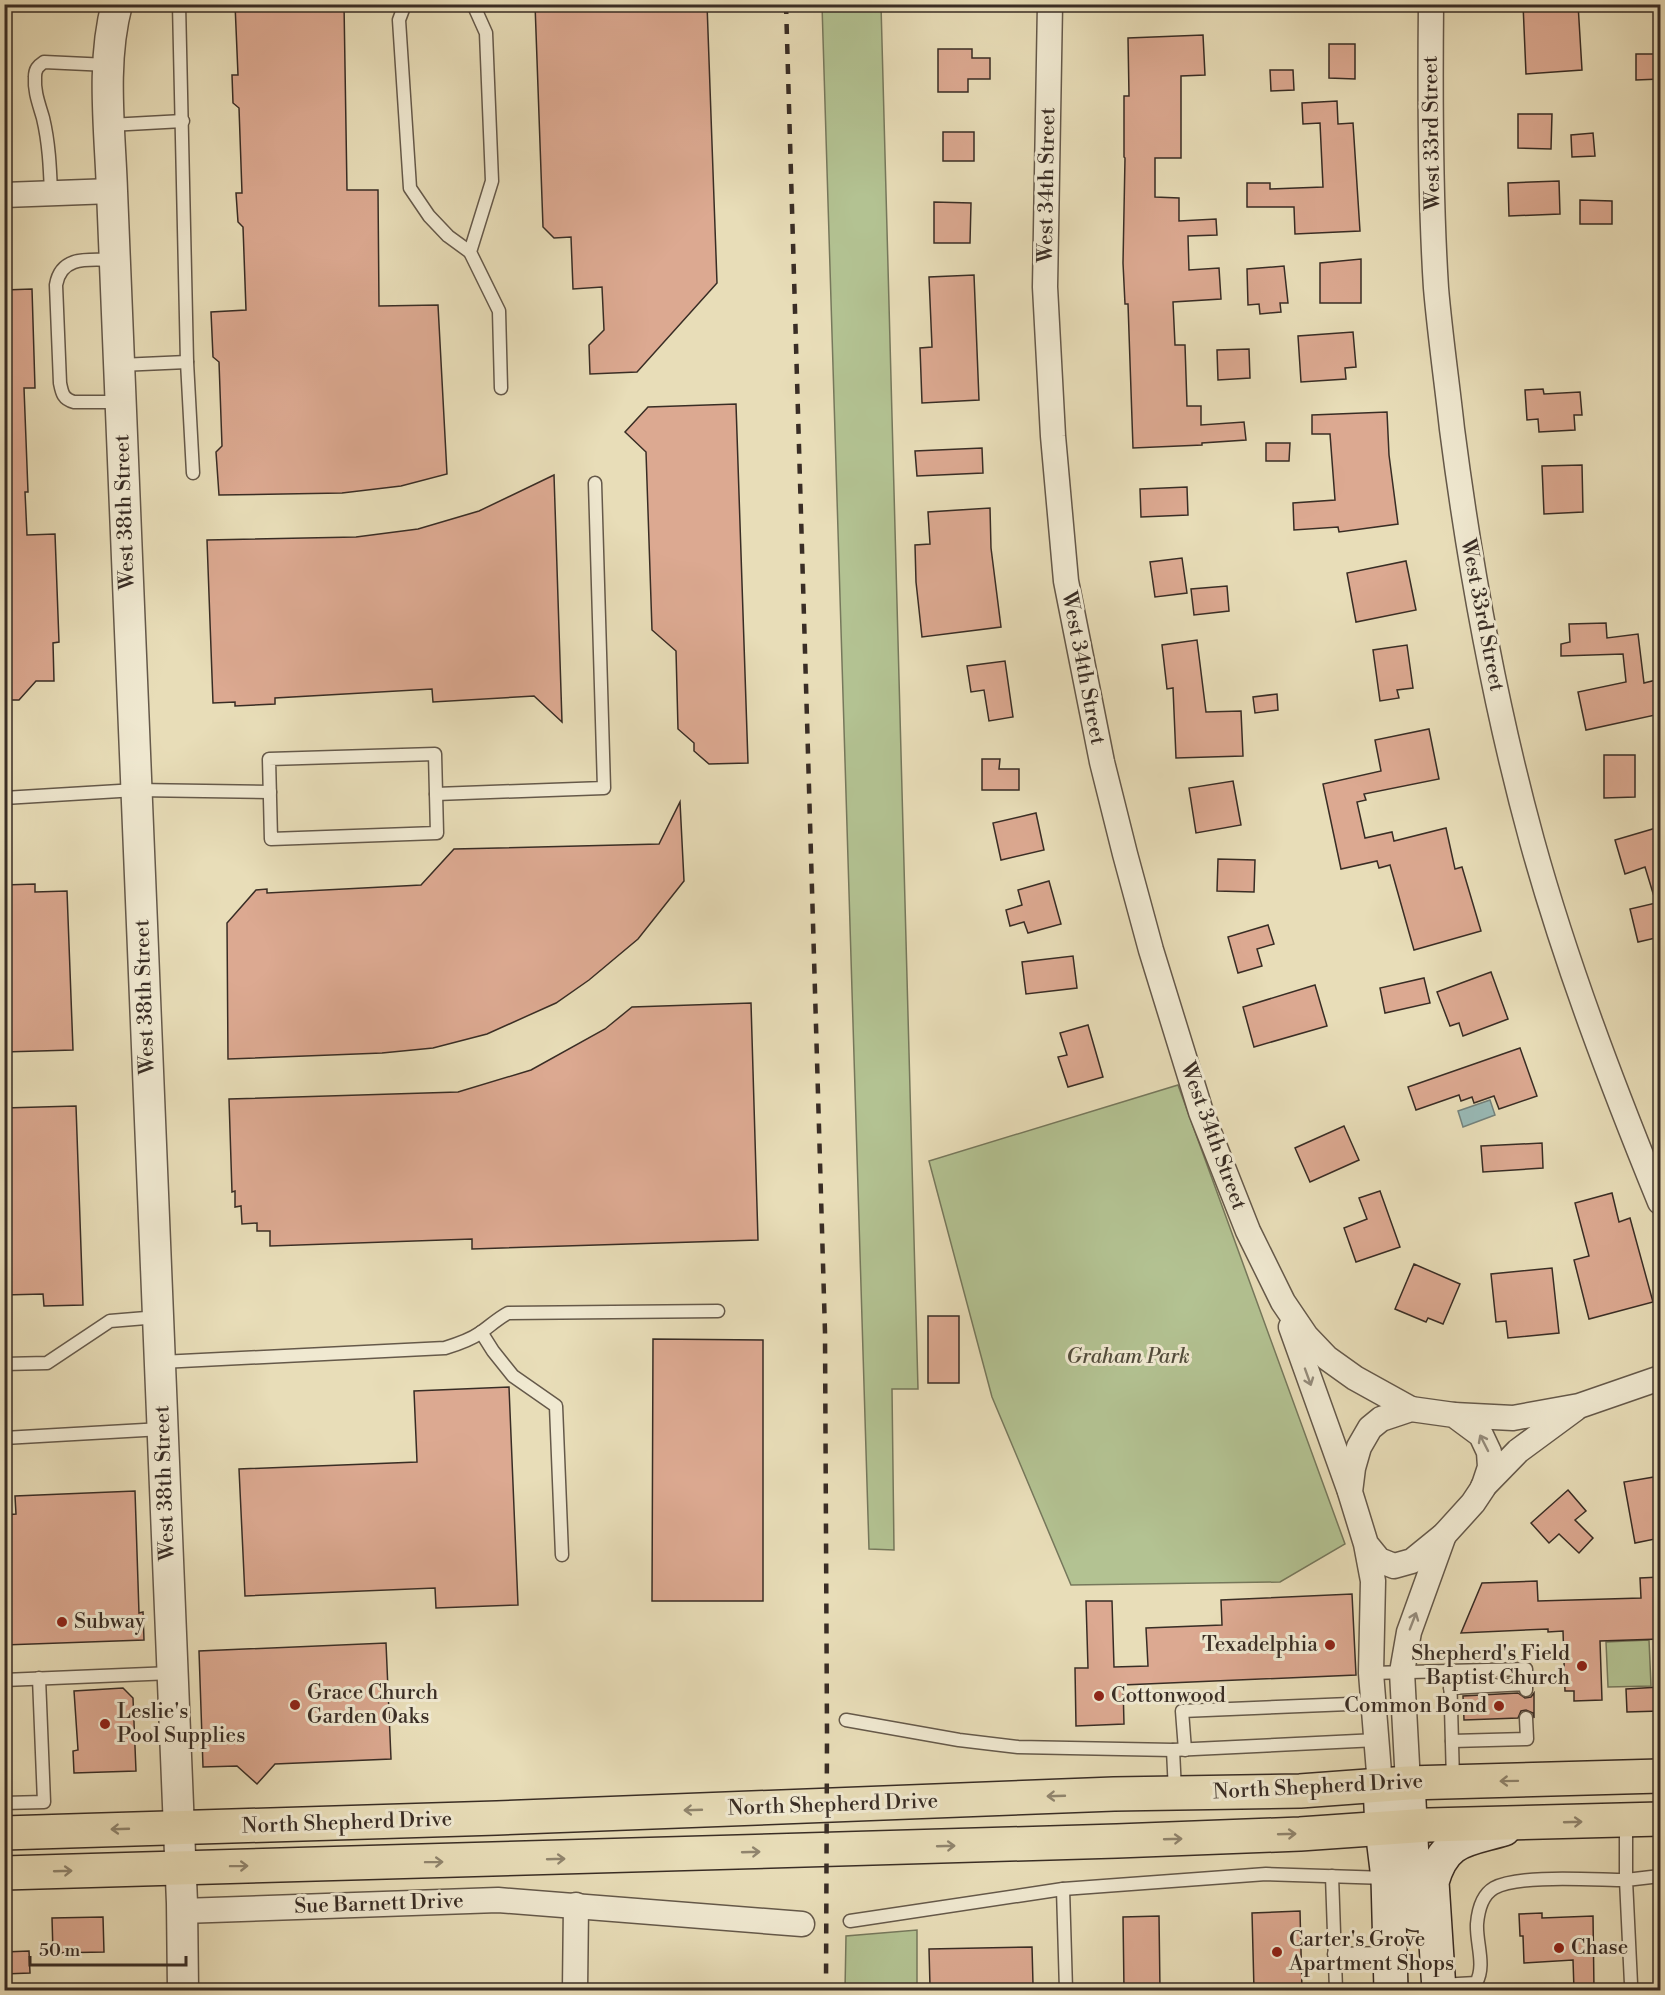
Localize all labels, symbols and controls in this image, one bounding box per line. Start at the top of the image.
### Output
street label: West 33rd Street [1418,55,1446,212]
street label: West 34th Street [1033,107,1061,264]
street label: West 38th Street [109,433,141,591]
street label: West 33rd Street [1454,536,1510,694]
street label: West 34th Street [1055,588,1111,747]
street label: West 38th Street [129,918,161,1076]
street label: West 34th Street [1174,1058,1252,1214]
park label: Graham Park [1066,1344,1190,1370]
one-way arrow [1304,1367,1315,1386]
street label: West 38th Street [149,1404,181,1562]
one-way arrow [1478,1435,1490,1452]
place label: Subway [74,1609,146,1635]
one-way arrow [1408,1612,1419,1631]
marker: Subway [55,1615,69,1629]
place label: Texadelphia [1202,1632,1318,1658]
marker: Texadelphia [1323,1638,1337,1652]
place label: Shepherd's Field Baptist Church [1411,1641,1570,1691]
marker: Shepherd's Field Baptist Church [1575,1659,1589,1673]
place label: Grace Church Garden Oaks [307,1680,439,1730]
place label: Cottonwood [1111,1683,1226,1709]
marker: Cottonwood [1092,1689,1106,1703]
place label: Common Bond [1344,1693,1487,1719]
marker: Grace Church Garden Oaks [288,1698,302,1712]
place label: Leslie's Pool Supplies [117,1699,245,1749]
marker: Common Bond [1492,1699,1506,1713]
marker: Leslie's Pool Supplies [98,1717,112,1731]
street label: North Shepherd Drive [1212,1769,1424,1805]
one-way arrow [1500,1775,1520,1786]
street label: North Shepherd Drive [727,1788,939,1822]
one-way arrow [1046,1791,1066,1802]
one-way arrow [683,1805,703,1816]
street label: North Shepherd Drive [241,1806,453,1840]
one-way arrow [1562,1817,1582,1828]
one-way arrow [111,1824,131,1835]
one-way arrow [1276,1829,1296,1840]
one-way arrow [1162,1833,1182,1844]
one-way arrow [935,1841,955,1852]
one-way arrow [740,1847,760,1858]
one-way arrow [545,1853,565,1864]
one-way arrow [423,1856,443,1868]
one-way arrow [228,1860,248,1872]
one-way arrow [52,1866,72,1877]
street label: Sue Barnett Drive [294,1888,464,1920]
place label: Carter's Grove Apartment Shops [1288,1927,1454,1977]
scale bar [30,1929,186,1967]
place label: Chase [1571,1935,1628,1961]
text: 50 m [39,1939,81,1962]
marker: Chase [1552,1941,1566,1955]
marker: Carter's Grove Apartment Shops [1270,1945,1284,1959]

